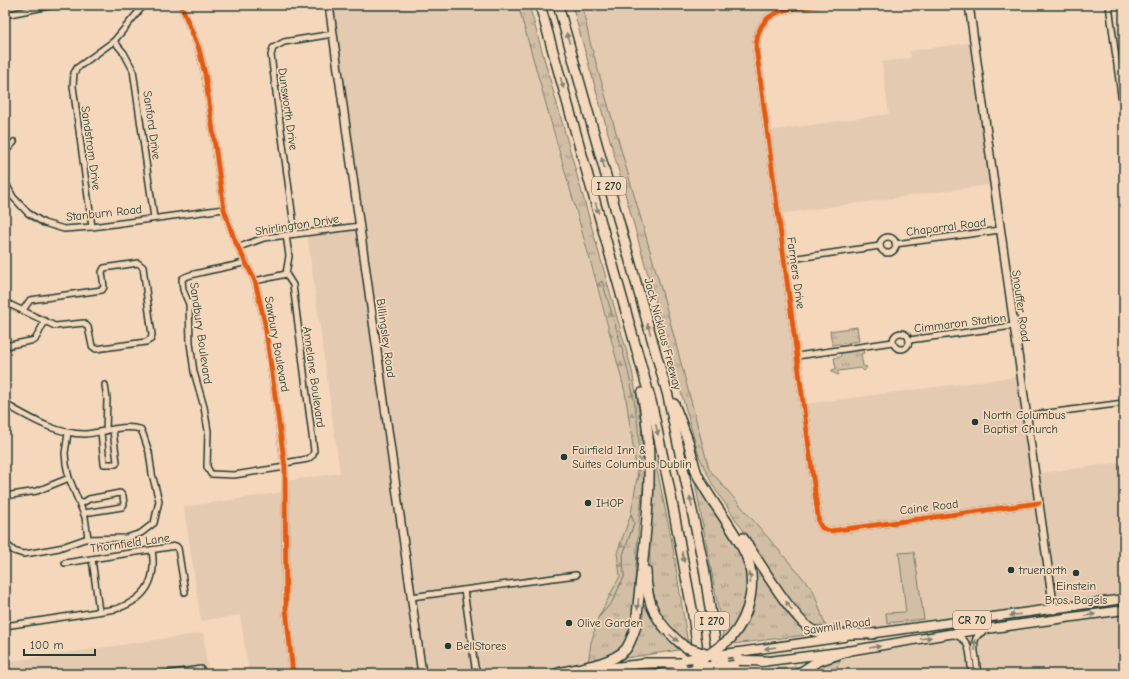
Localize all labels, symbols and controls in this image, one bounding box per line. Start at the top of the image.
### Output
one-way arrow [564,32,570,45]
street label: Dunsworth Drive [275,67,301,151]
one-way arrow [559,77,565,89]
street label: Sanford Drive [140,90,164,160]
street label: Sandstrom Drive [78,105,104,191]
one-way arrow [600,157,606,169]
road number: I 270 [592,177,626,195]
street label: Stanburn Road [65,202,143,224]
one-way arrow [594,203,600,215]
street label: Shirlington Drive [254,211,340,239]
street label: Chaparral Road [905,215,987,239]
street label: Farmers Drive [784,236,808,310]
street label: Snouffer Road [1009,269,1033,343]
street label: Jack Nicklaus Freeway [641,276,685,392]
street label: Sandbury Boulevard [187,281,215,385]
street label: Sawbury Boulevard [262,295,292,393]
street label: Billingsley Road [373,297,399,379]
street label: Cimmaron Station [913,310,1007,336]
one-way arrow [646,323,652,335]
street label: Annelane Boulevard [300,326,328,428]
place label: North Columbus Baptist Church [983,408,1066,436]
marker: North Columbus Baptist Church [970,417,980,427]
one-way arrow [654,424,660,436]
place label: Fairfield Inn & Suites Columbus Dublin [572,443,692,471]
marker: Fairfield Inn & Suites Columbus Dublin [559,452,569,462]
place label: IHOP [596,496,624,510]
one-way arrow [688,496,694,508]
street label: Caine Road [899,496,959,518]
marker: IHOP [583,498,593,508]
street label: Thornfield Lane [89,530,171,556]
one-way arrow [680,551,686,563]
place label: truenorth [1018,563,1067,577]
marker: truenorth [1006,565,1016,575]
marker: Einstein Bros. Bagels [1071,568,1081,578]
one-way arrow [747,572,754,584]
place label: Einstein Bros. Bagels [1045,579,1107,607]
one-way arrow [634,598,641,610]
one-way arrow [785,601,793,611]
road number: CR 70 [953,611,991,629]
one-way arrow [1009,611,1021,618]
road number: I 270 [695,612,729,630]
one-way arrow [1084,612,1096,618]
street label: Sawmill Road [802,614,872,638]
place label: Olive Garden [577,616,643,630]
marker: Olive Garden [564,618,574,628]
scale bar [24,631,95,657]
one-way arrow [668,634,679,642]
one-way arrow [920,635,932,641]
text: 100 m [30,638,63,652]
place label: BellStores [456,639,506,653]
one-way arrow [972,639,979,651]
marker: BellStores [443,641,453,651]
one-way arrow [869,643,881,649]
one-way arrow [764,645,776,651]

